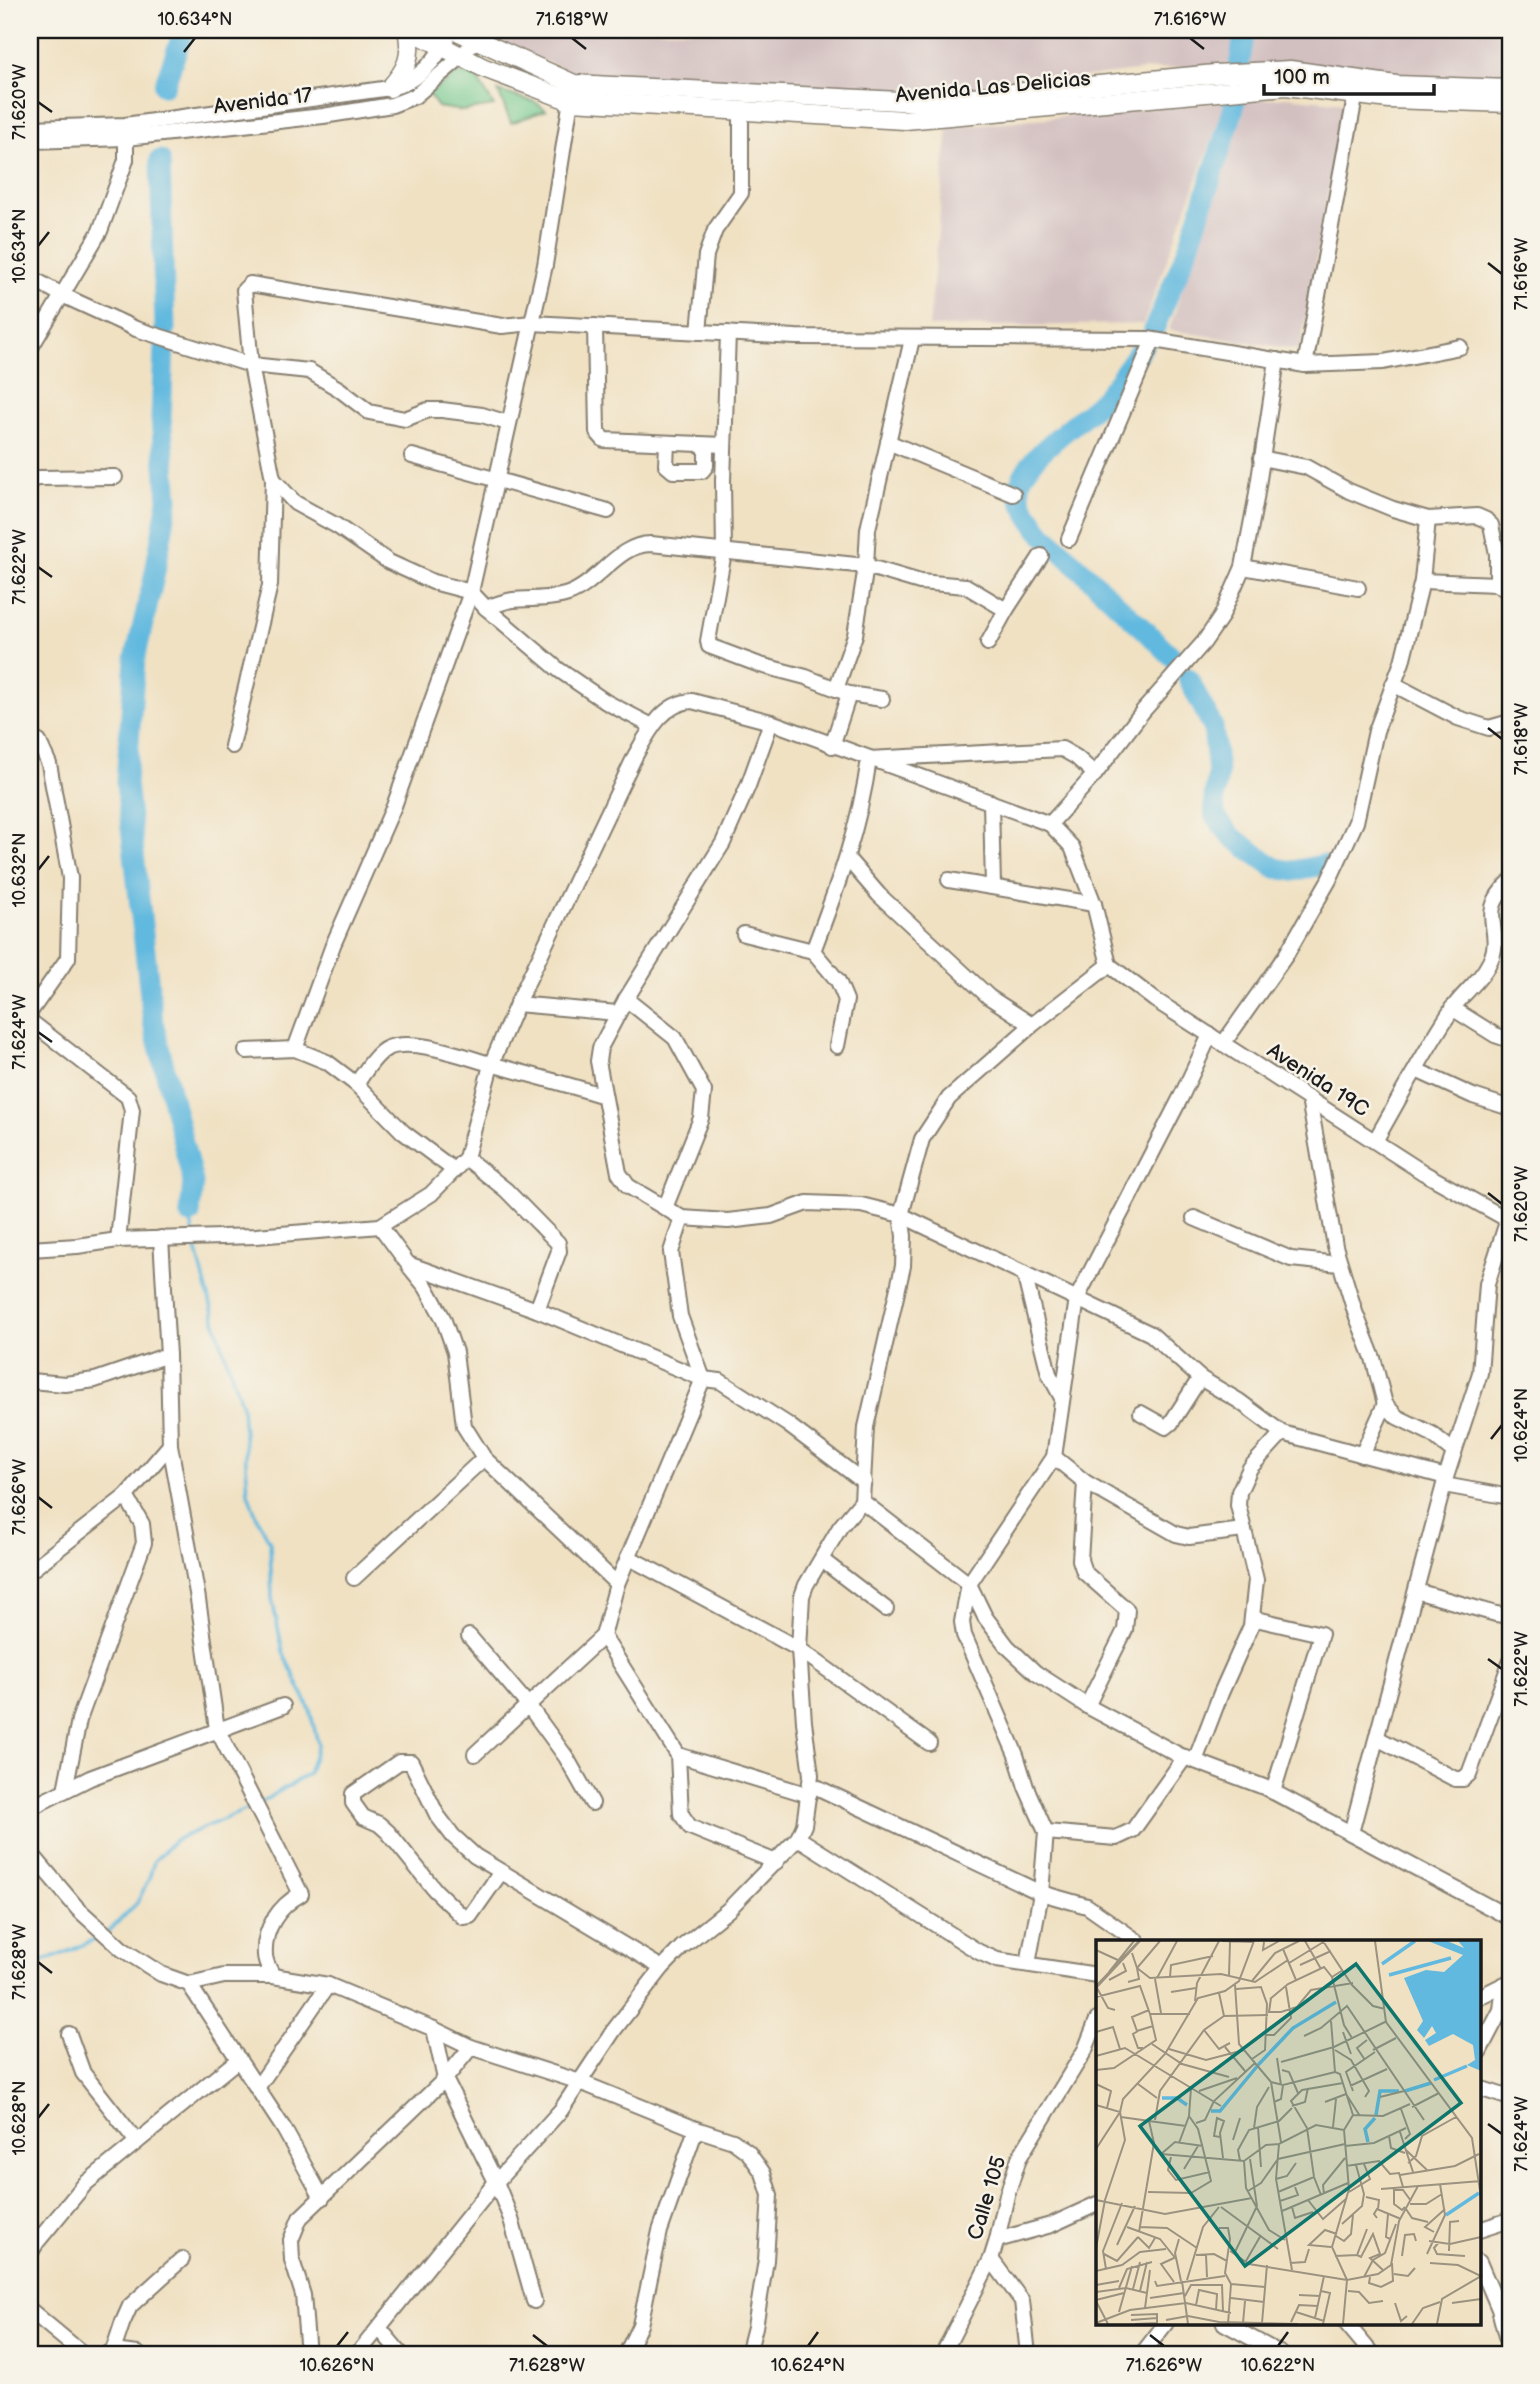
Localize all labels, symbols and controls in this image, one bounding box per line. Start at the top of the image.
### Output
text: 10.634°N [157,9,233,30]
text: 71.618°W [536,9,609,30]
text: 71.616°W [1154,9,1227,30]
scale bar [1264,52,1433,96]
text: 71.620°W [9,63,30,140]
text: 100 m [1274,65,1330,90]
street label: Avenida Las Delicias [894,66,1092,108]
street label: Avenida 17 [212,82,315,119]
text: 10.634°N [9,208,30,284]
text: 71.616°W [1511,237,1532,310]
text: 71.622°W [9,529,30,605]
text: 71.618°W [1511,702,1532,775]
text: 10.632°N [9,832,30,908]
text: 71.624°W [9,994,30,1070]
street label: Avenida 19C [1262,1038,1374,1122]
text: 71.620°W [1511,1165,1532,1242]
text: 10.624°N [1511,1388,1532,1462]
text: 71.626°W [9,1458,30,1535]
text: 71.622°W [1511,1631,1532,1707]
text: 71.628°W [9,1923,30,2000]
inset map [1096,1940,1480,2324]
text: 10.628°N [9,2080,30,2156]
text: 71.624°W [1511,2096,1532,2172]
street label: Calle 105 [962,2153,1012,2243]
text: 10.626°N [299,2355,375,2376]
text: 71.628°W [509,2355,586,2376]
text: 10.624°N [771,2355,845,2376]
text: 71.626°W [1126,2355,1203,2376]
text: 10.622°N [1241,2355,1315,2376]

